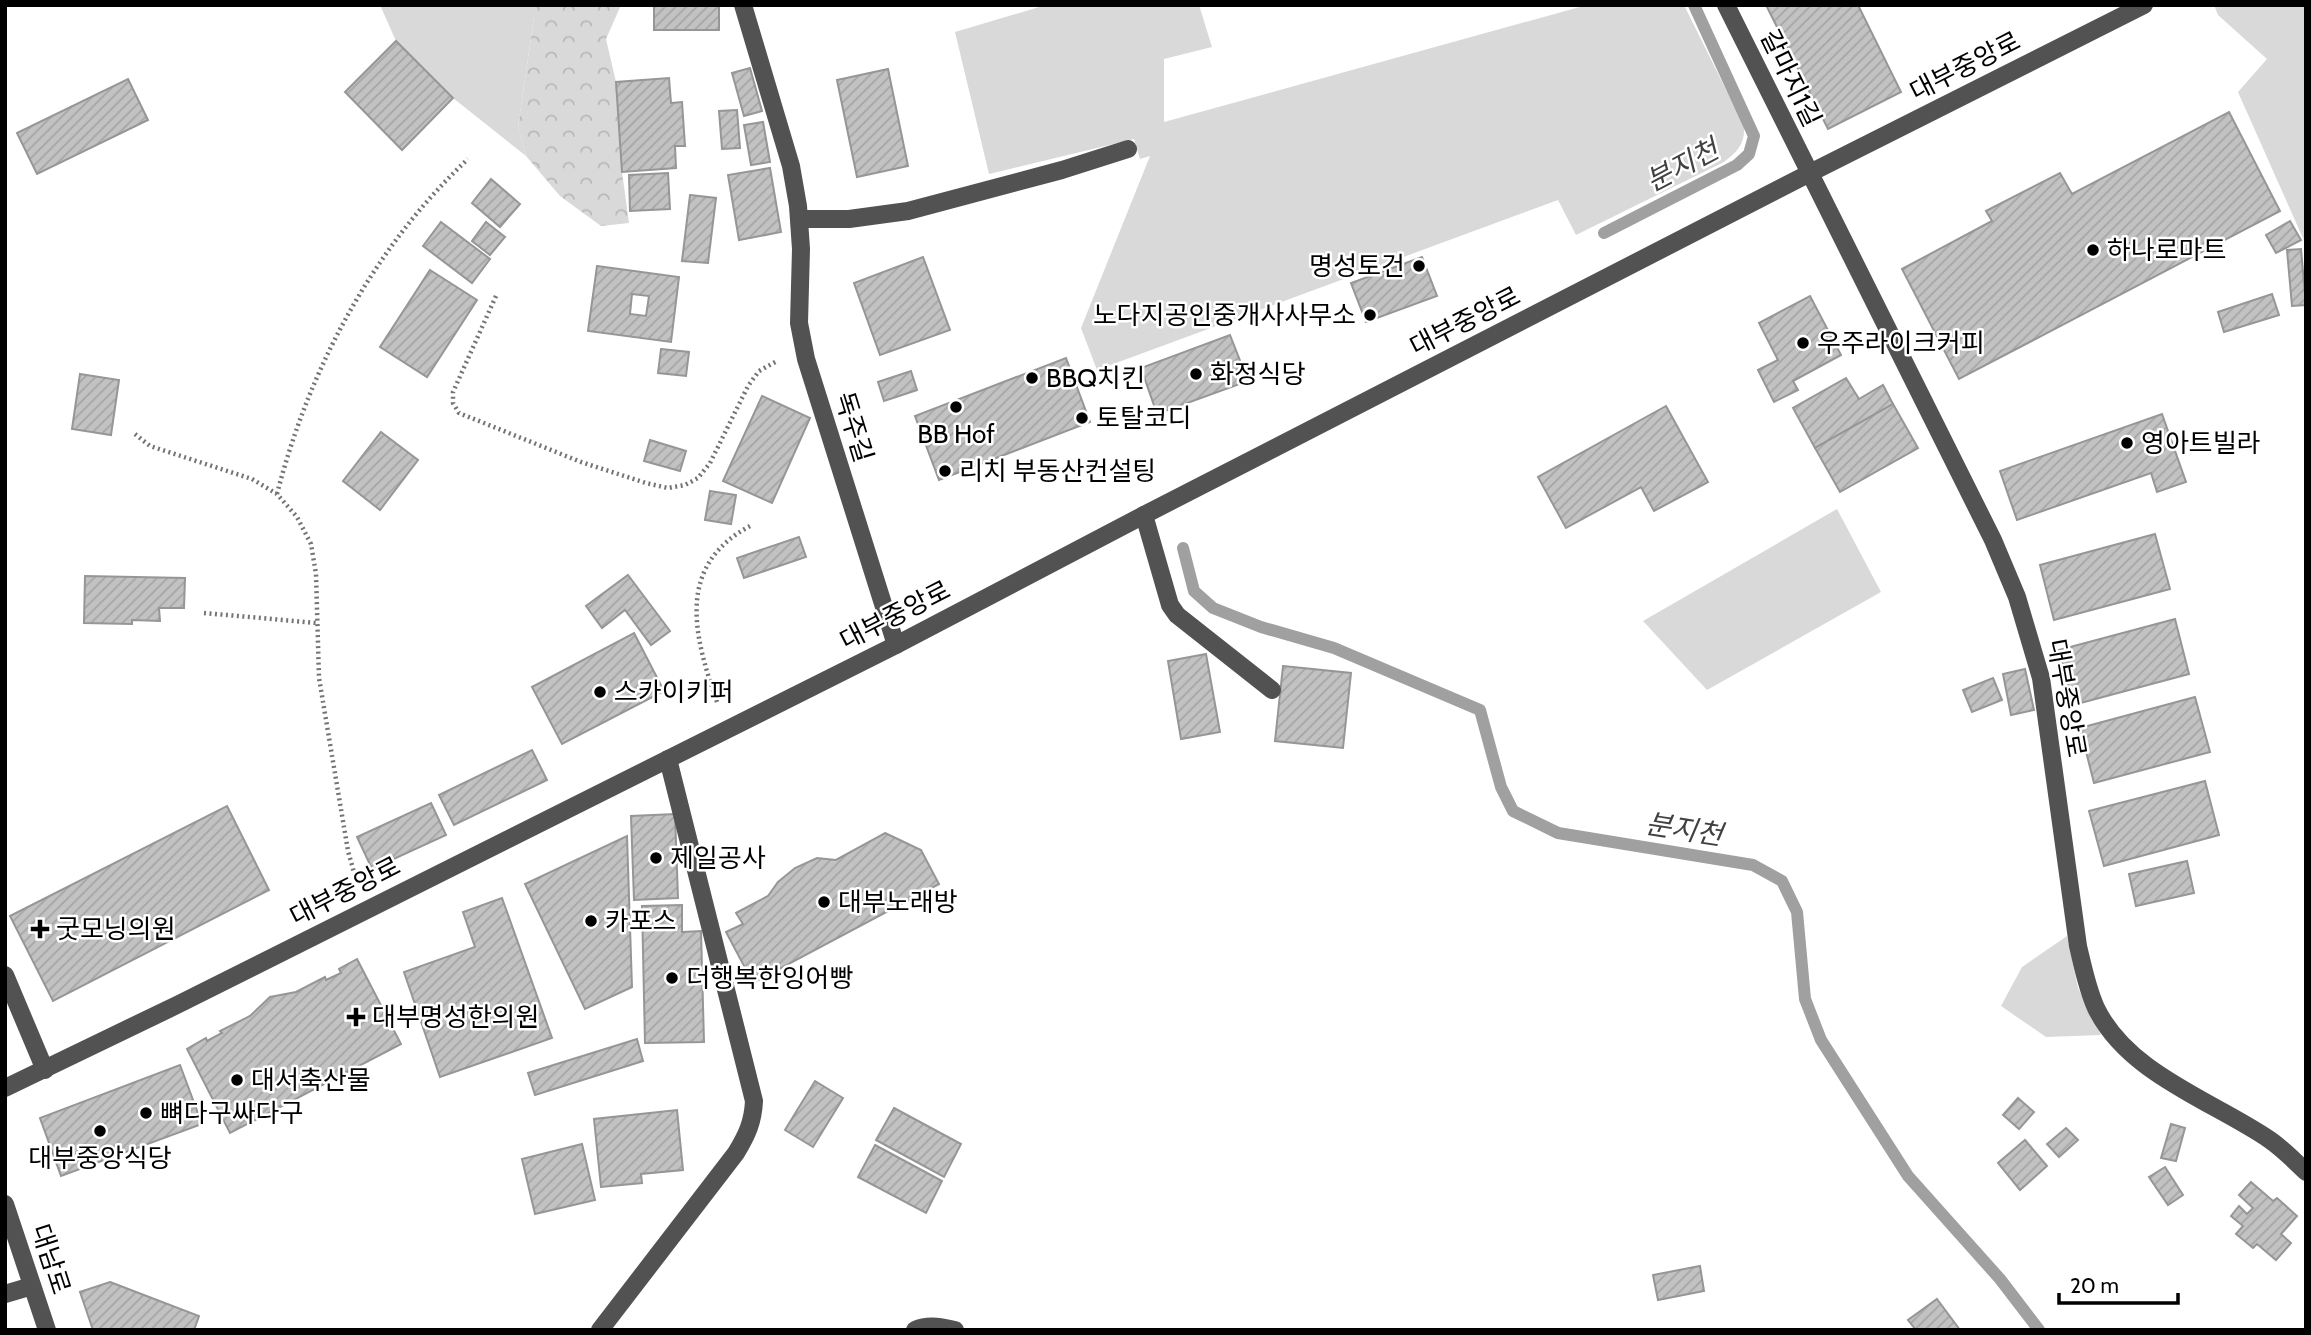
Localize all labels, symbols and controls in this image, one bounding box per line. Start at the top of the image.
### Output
street label: 갈마지1길 [1754,24,1828,132]
street label: 대부중앙로 [1904,25,2026,107]
water label: 분지천 [1640,130,1727,198]
place label: 하나로마트 [2107,234,2227,266]
marker: 하나로마트 [2085,242,2101,258]
place label: 명성토건 [1309,250,1405,282]
marker: 명성토건 [1411,258,1427,274]
street label: 대부중앙로 [1404,280,1526,362]
place label: 노다지공인중개사사무소 [1093,299,1356,331]
marker: 노다지공인중개사사무소 [1362,307,1378,323]
place label: 우주라이크커피 [1817,327,1984,359]
marker: 우주라이크커피 [1795,335,1811,351]
place label: 화정식당 [1210,358,1306,390]
place label: BBQ치킨 [1046,362,1145,394]
marker: 화정식당 [1188,366,1204,382]
marker: BBQ치킨 [1024,370,1040,386]
street label: 독주길 [828,388,880,466]
marker: BB Hof [948,399,964,415]
place label: 토탈코디 [1096,402,1192,434]
marker: 토탈코디 [1074,410,1090,426]
place label: BB Hof [917,418,995,450]
place label: 영아트빌라 [2141,427,2261,459]
marker: 영아트빌라 [2119,435,2135,451]
place label: 리치 부동산컨설팅 [959,455,1156,487]
marker: 리치 부동산컨설팅 [937,463,953,479]
street label: 대부중앙로 [834,574,956,656]
street label: 대부중앙로 [2041,636,2093,760]
place label: 스카이키퍼 [614,676,734,708]
marker: 스카이키퍼 [592,684,608,700]
water label: 분지천 [1643,806,1728,852]
place label: 제일공사 [670,842,766,874]
street label: 대부중앙로 [284,850,406,932]
marker: 제일공사 [648,850,664,866]
place label: 대부노래방 [838,886,958,918]
marker: 대부노래방 [816,894,832,910]
place label: 카포스 [605,905,677,937]
place label: 굿모닝의원 [56,913,176,945]
marker: 카포스 [583,913,599,929]
marker: 굿모닝의원 [30,919,50,939]
place label: 더행복한잉어빵 [686,962,854,994]
marker: 더행복한잉어빵 [664,970,680,986]
place label: 대부명성한의원 [372,1001,539,1033]
marker: 대부명성한의원 [346,1007,366,1027]
place label: 대서축산물 [251,1064,371,1096]
marker: 대서축산물 [229,1072,245,1088]
place label: 뼈다구싸다구 [160,1097,304,1129]
marker: 뼈다구싸다구 [138,1105,154,1121]
marker: 대부중앙식당 [92,1123,108,1139]
place label: 대부중앙식당 [28,1142,172,1174]
street label: 대남로 [25,1220,77,1298]
scale bar [2059,1262,2178,1306]
text: 20 m [2070,1273,2119,1298]

